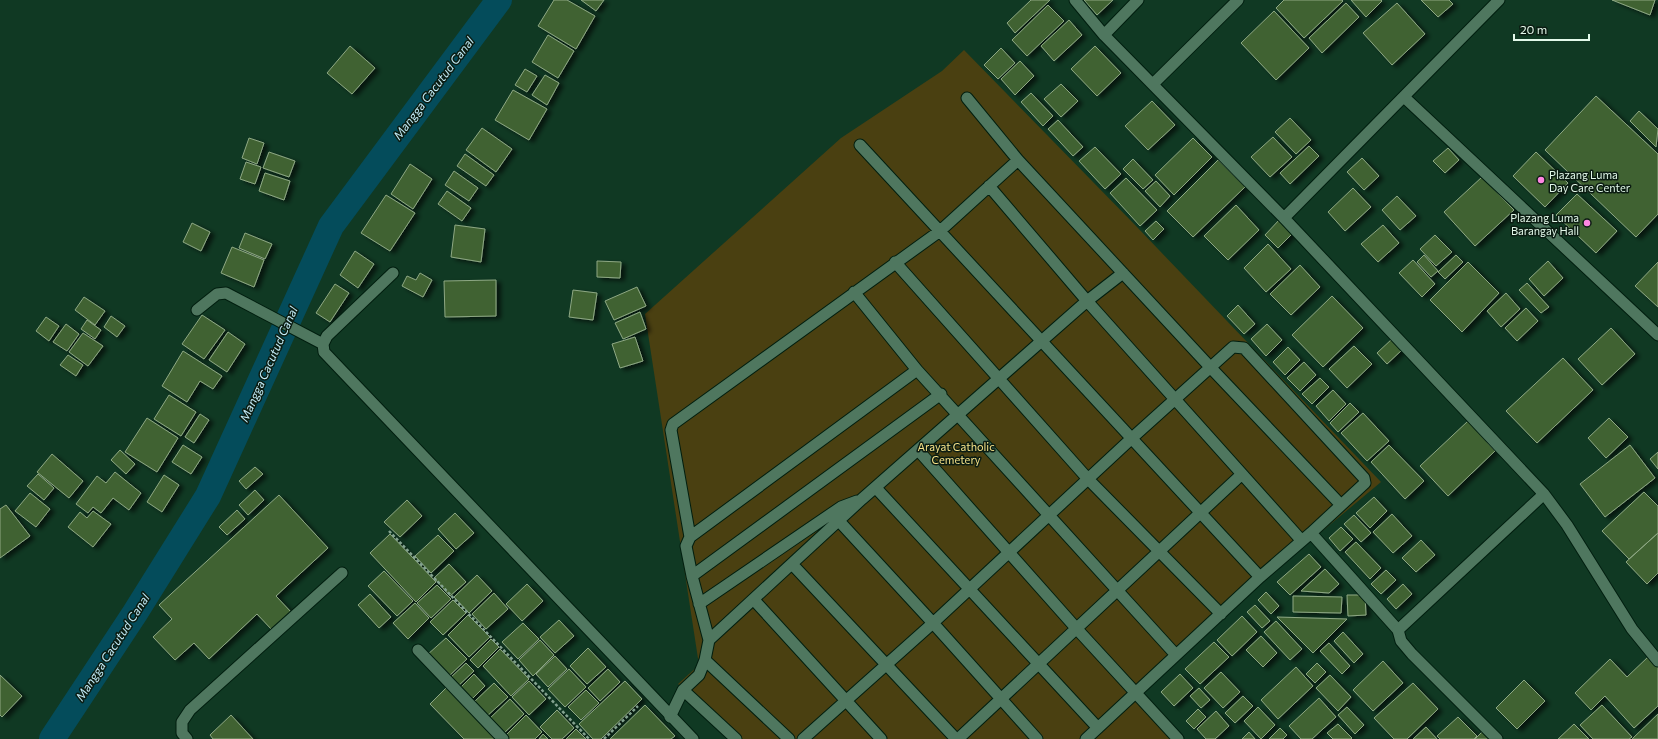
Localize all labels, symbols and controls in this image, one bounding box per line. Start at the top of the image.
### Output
scale bar [1514,16,1589,42]
text: 20 m [1520,22,1547,36]
water label: Mangga Cacutud Canal [390,33,477,142]
place label: Plazang Luma Day Care Center [1549,168,1631,194]
marker: Plazang Luma Day Care Center [1536,175,1546,185]
place label: Plazang Luma Barangay Hall [1510,211,1579,237]
marker: Plazang Luma Barangay Hall [1582,218,1592,228]
water label: Mangga Cacutud Canal [236,303,300,424]
park label: Arayat Catholic Cemetery [917,440,995,466]
water label: Mangga Cacutud Canal [72,590,152,703]

